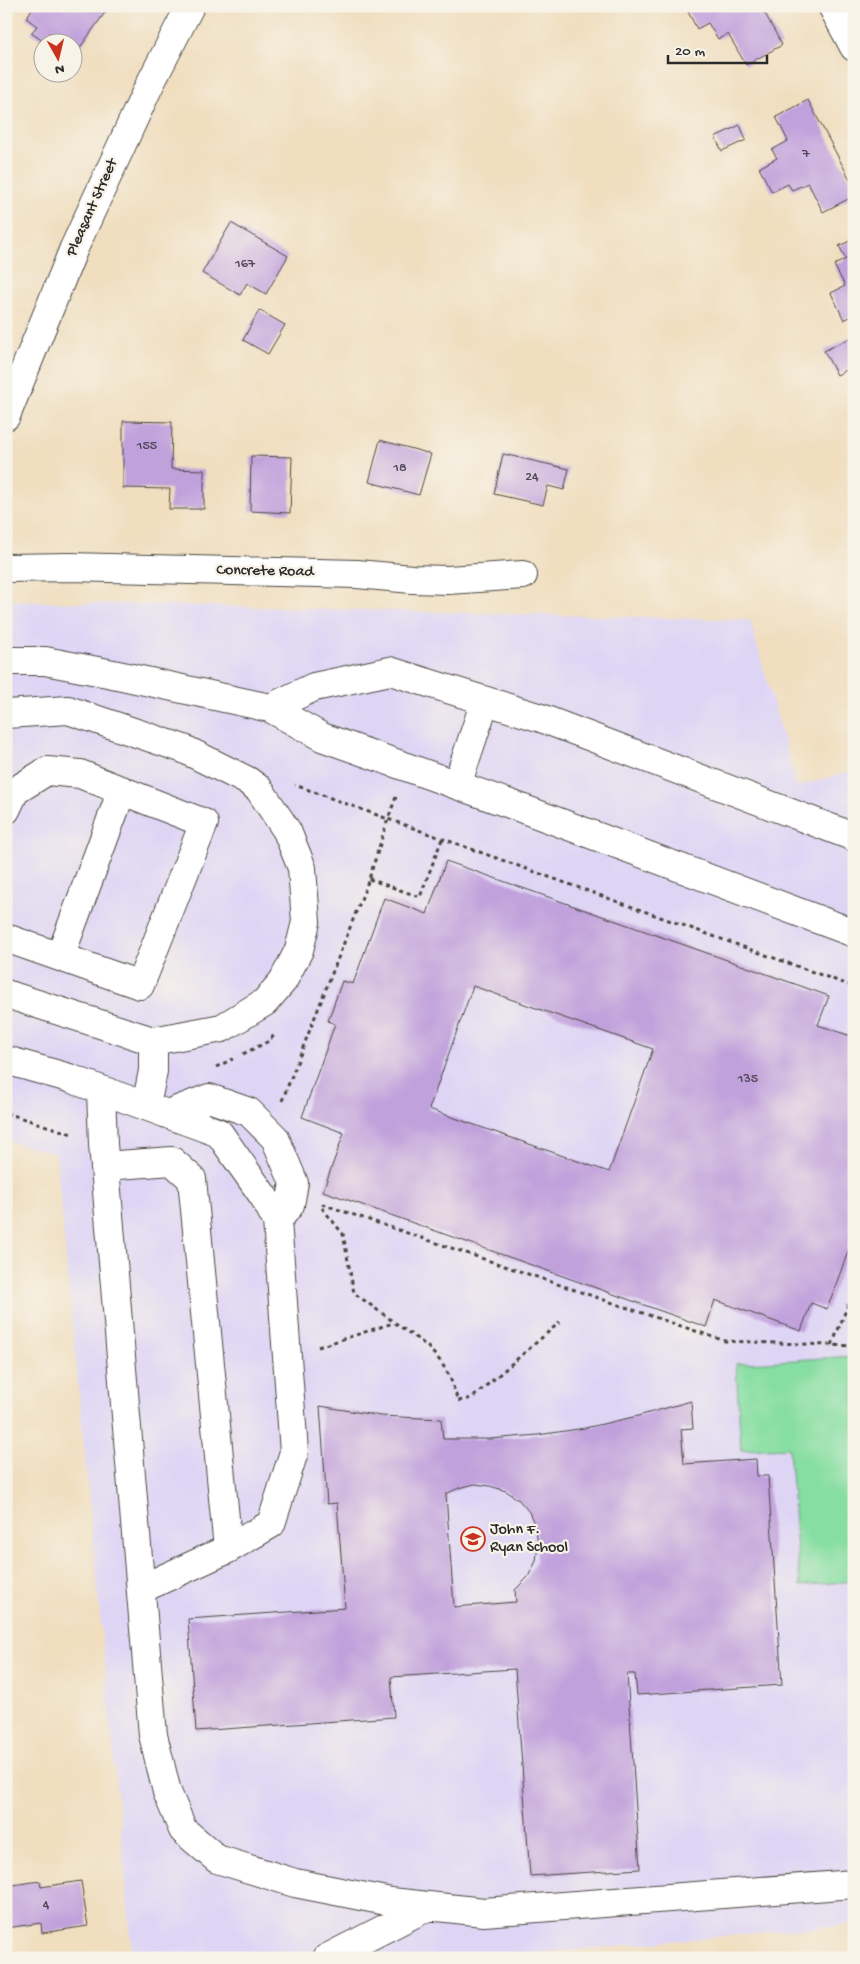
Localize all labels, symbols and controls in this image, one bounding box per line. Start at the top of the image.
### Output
north arrow [32,32,82,82]
scale bar [668,32,766,64]
text: 20 m [675,43,705,61]
text: N [54,59,65,77]
house number: 7 [801,146,810,163]
street label: Pleasant Street [63,155,124,261]
house number: 167 [234,256,256,273]
house number: 155 [136,438,157,455]
house number: 18 [392,460,407,477]
house number: 24 [525,469,539,486]
street label: Concrete Road [216,562,316,582]
house number: 135 [737,1071,758,1088]
place label: John F. Ryan School [490,1521,568,1558]
school or university icon: John F. Ryan School [460,1526,486,1552]
house number: 4 [43,1897,50,1914]

